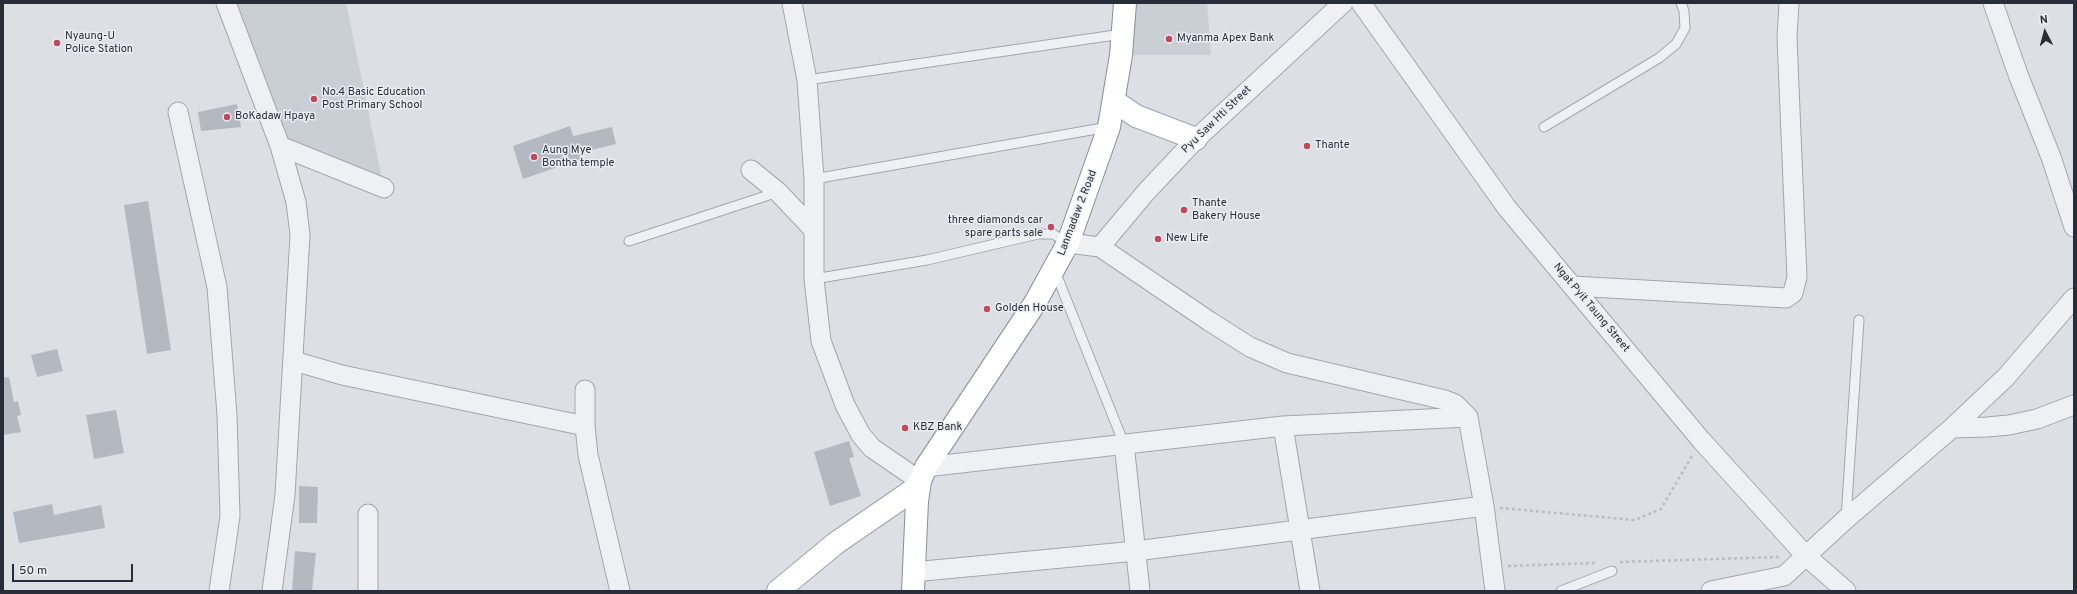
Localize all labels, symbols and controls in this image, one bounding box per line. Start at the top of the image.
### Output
north arrow [2025,12,2065,52]
text: N [2039,13,2048,27]
place label: Nyaung-U Police Station [65,30,133,56]
place label: Myanma Apex Bank [1177,32,1274,46]
marker: Myanma Apex Bank [1164,34,1174,44]
marker: Nyaung-U Police Station [52,38,62,48]
street label: Pyu Saw Hti Street [1179,83,1255,157]
place label: No.4 Basic Education Post Primary School [322,86,425,112]
marker: No.4 Basic Education Post Primary School [309,94,319,104]
place label: BoKadaw Hpaya [235,110,315,124]
marker: BoKadaw Hpaya [222,112,232,122]
place label: Thante [1315,139,1350,153]
marker: Thante [1302,141,1312,151]
place label: Aung Mye Bontha temple [542,144,615,170]
marker: Aung Mye Bontha temple [529,152,539,162]
street label: Lanmadaw 2 Road [1056,168,1100,258]
place label: Thante Bakery House [1192,197,1260,223]
marker: Thante Bakery House [1179,205,1189,215]
place label: three diamonds car spare parts sale [948,214,1043,240]
marker: three diamonds car spare parts sale [1046,222,1056,232]
place label: New Life [1166,232,1208,246]
marker: New Life [1153,234,1163,244]
street label: Ngat Pyit Taung Street [1550,261,1632,355]
place label: Golden House [995,302,1064,316]
marker: Golden House [982,304,992,314]
place label: KBZ Bank [913,421,962,435]
marker: KBZ Bank [900,423,910,433]
scale bar [14,556,135,582]
text: 50 m [19,563,47,579]

